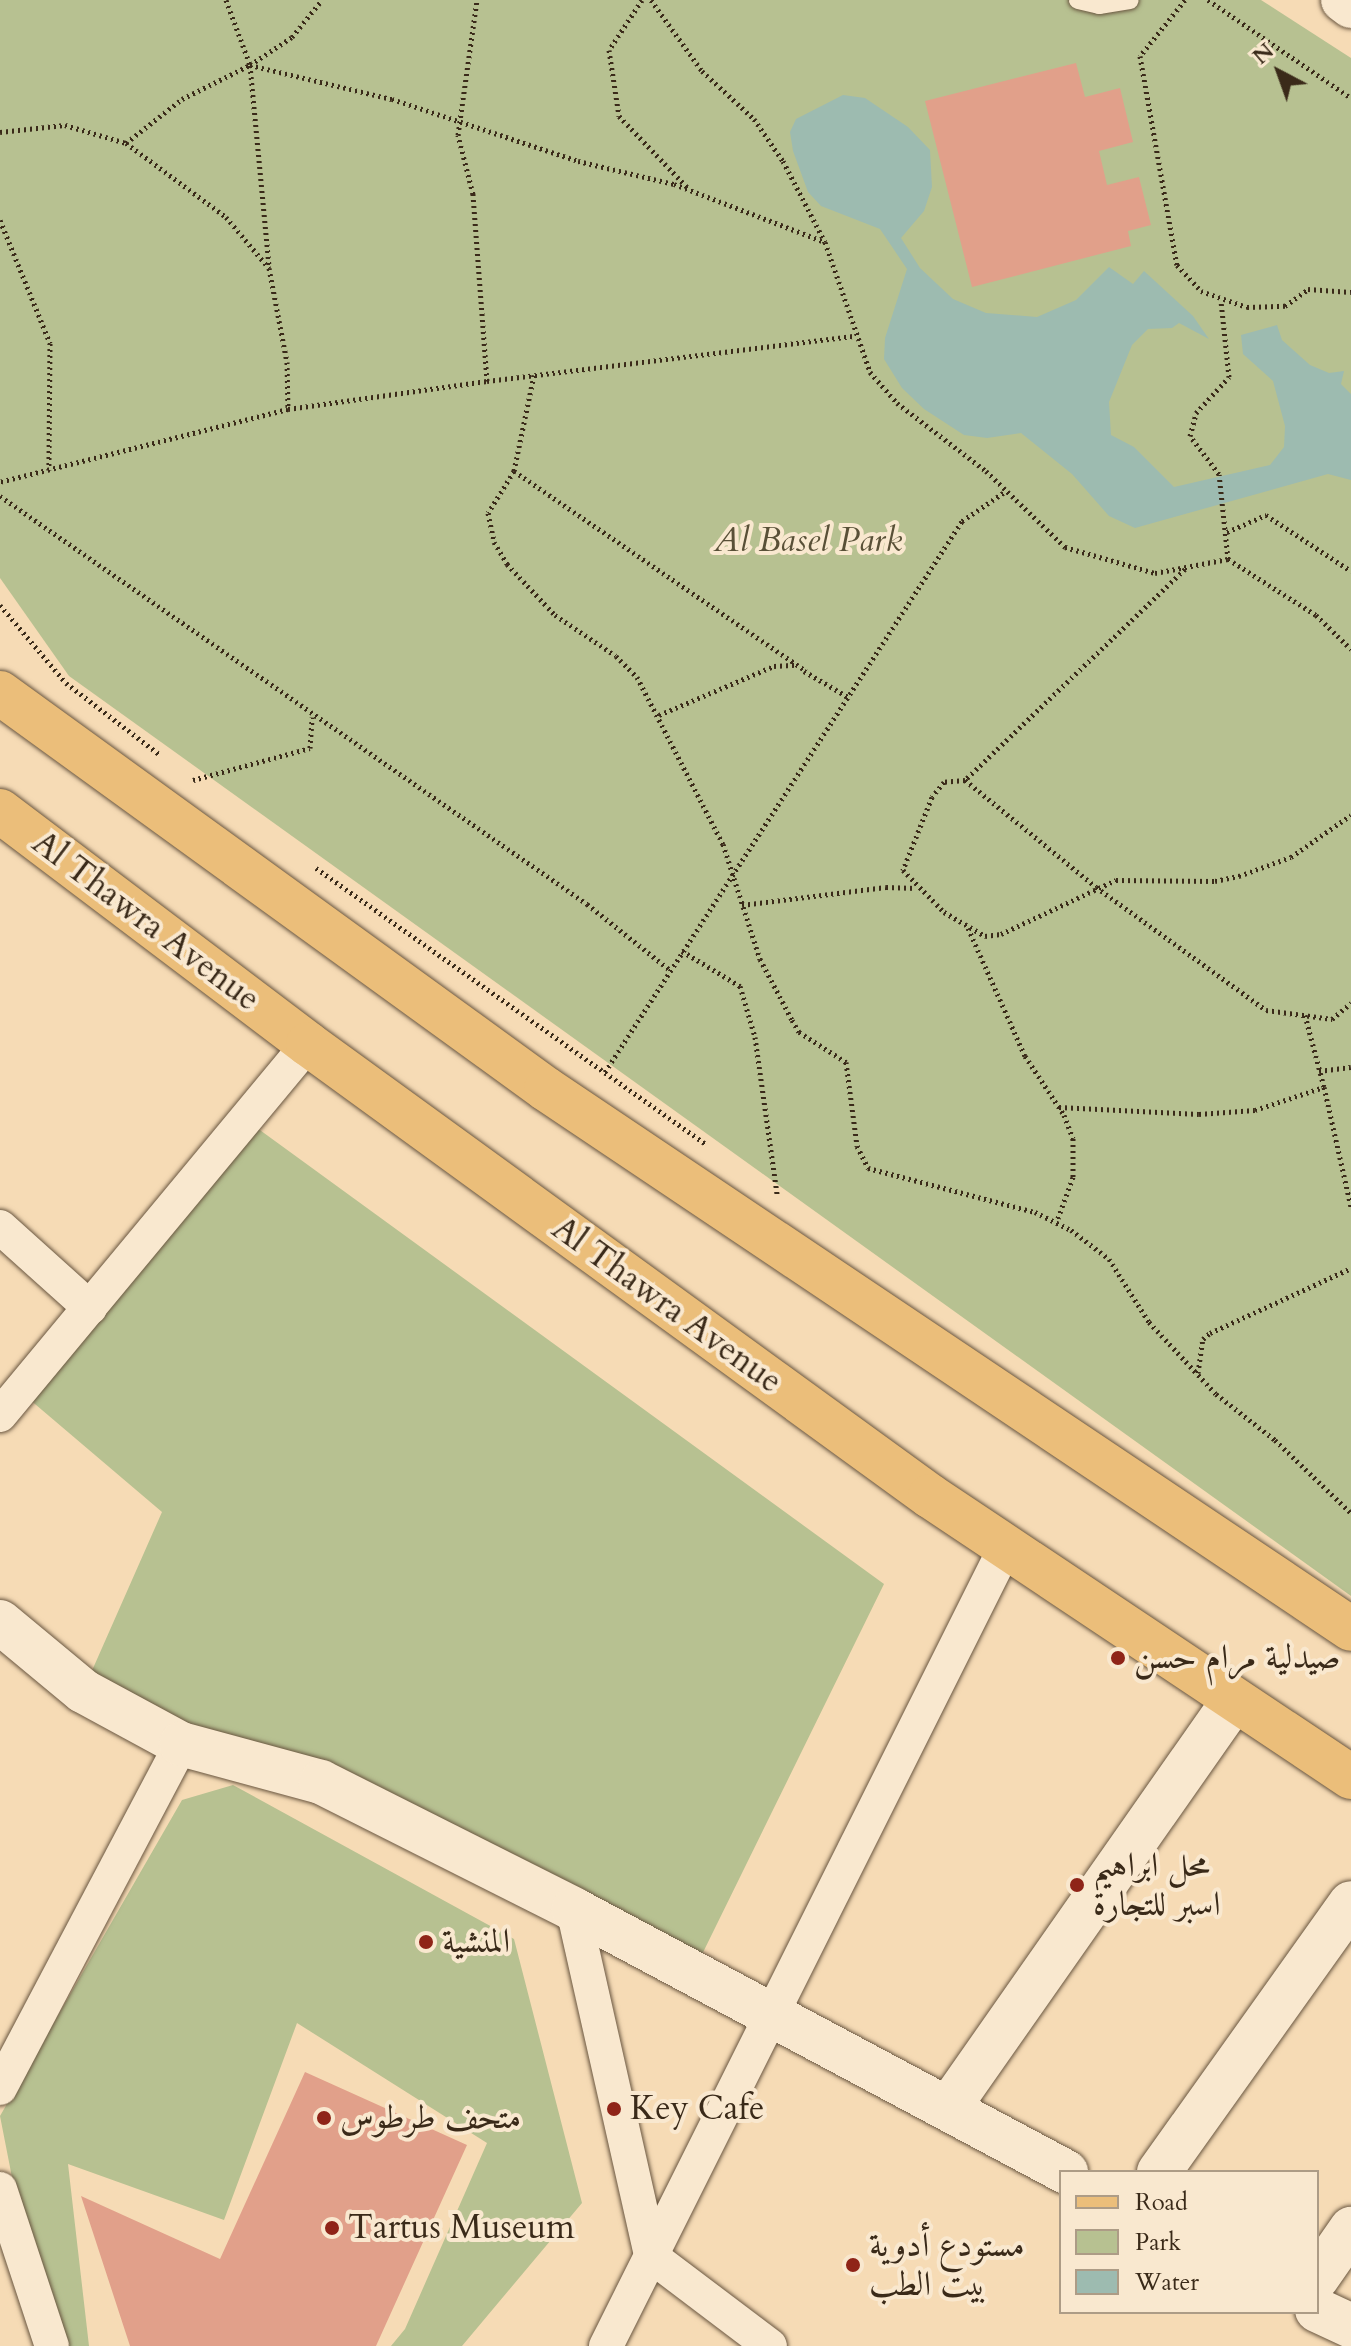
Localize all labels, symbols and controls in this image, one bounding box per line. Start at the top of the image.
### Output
north arrow [1239,32,1319,112]
text: N [1246,36,1280,71]
park label: Al Basel Park [714,521,902,561]
street label: Al Thawra Avenue [24,822,268,1020]
street label: Al Thawra Avenue [544,1208,790,1402]
place label: صيدلية مرام حسن [1134,1638,1341,1678]
marker: صيدلية مرام حسن [1109,1649,1127,1667]
place label: محل ابراهيم اسبر للتجارة [1093,1845,1221,1924]
marker: محل ابراهيم اسبر للتجارة [1068,1876,1086,1894]
place label: المنشية [442,1922,510,1962]
marker: المنشية [417,1933,435,1951]
place label: Key Cafe [630,2089,764,2129]
place label: متحف طرطوس [340,2098,521,2138]
marker: Key Cafe [605,2100,623,2118]
marker: متحف طرطوس [315,2109,333,2127]
legend [1059,2170,1319,2314]
text: Road [1135,2186,1188,2219]
place label: Tartus Museum [348,2208,575,2248]
marker: Tartus Museum [323,2219,341,2237]
place label: مستودع أدوية بيت الطب [869,2225,1025,2304]
text: Park [1135,2226,1181,2259]
marker: مستودع أدوية بيت الطب [844,2256,862,2274]
text: Water [1135,2266,1199,2299]

